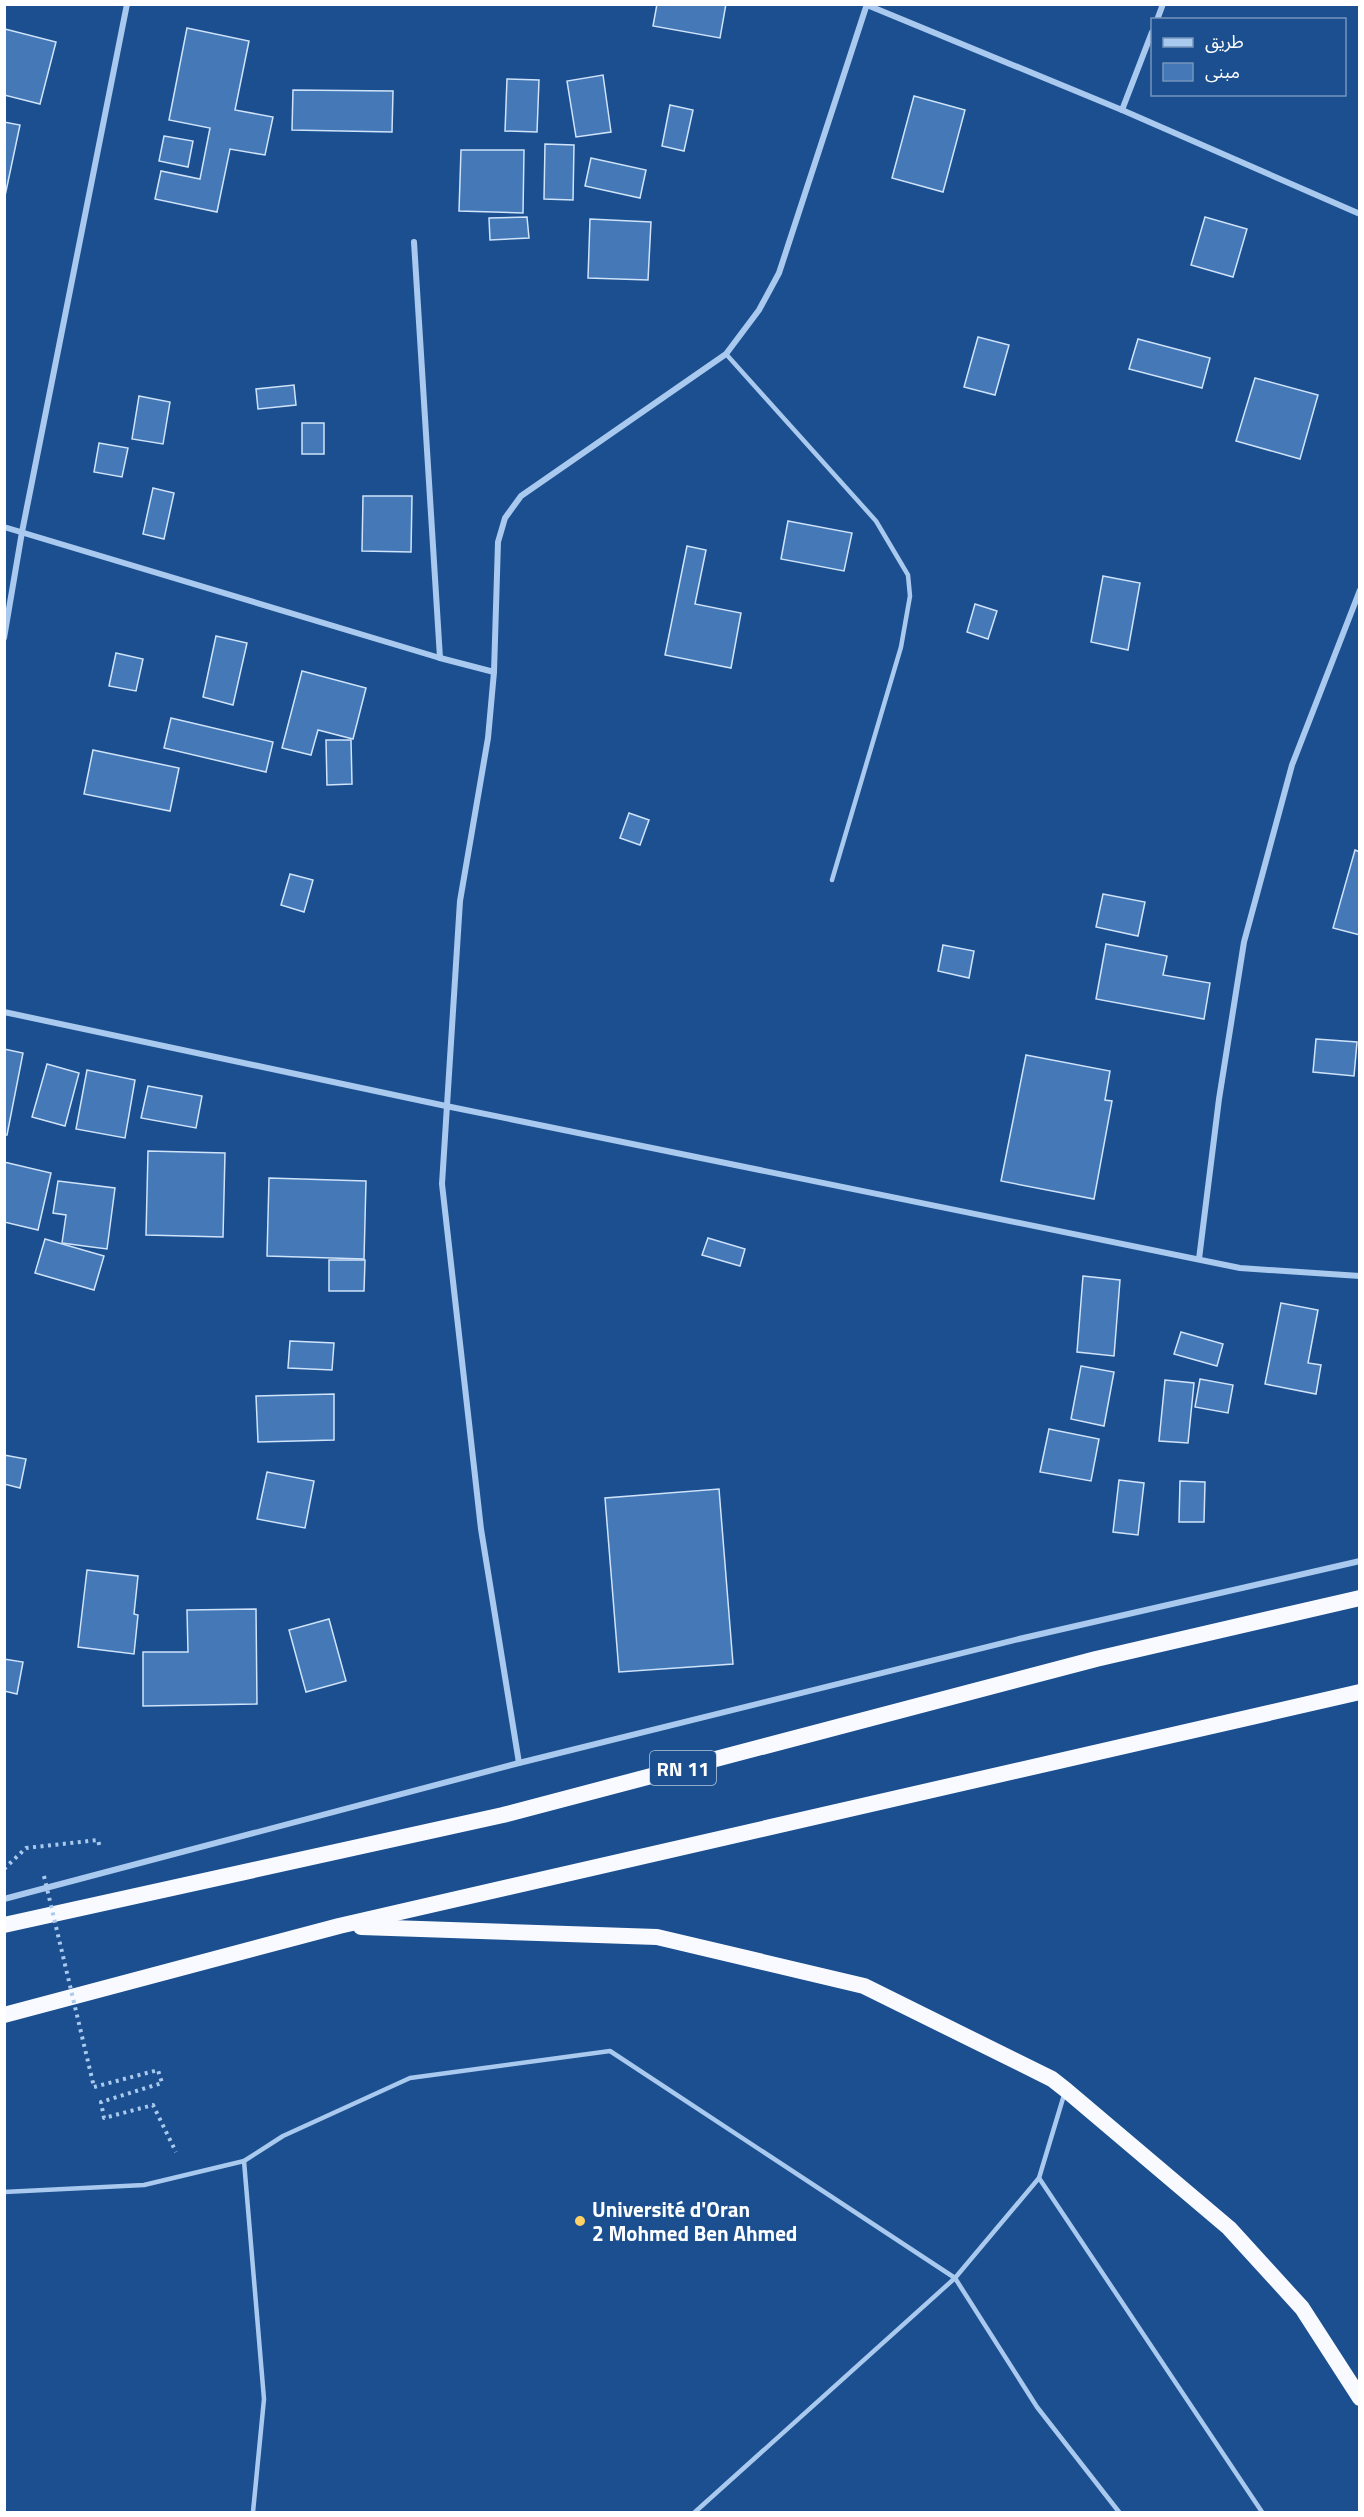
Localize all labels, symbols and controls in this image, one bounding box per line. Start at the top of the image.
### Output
legend [1151,18,1346,96]
text: طريق [1205,28,1244,55]
text: مبنى [1205,58,1240,85]
road number: RN 11 [650,1751,716,1785]
place label: Université d'Oran 2 Mohmed Ben Ahmed [592,2193,797,2249]
marker: Université d'Oran 2 Mohmed Ben Ahmed [573,2214,587,2228]

